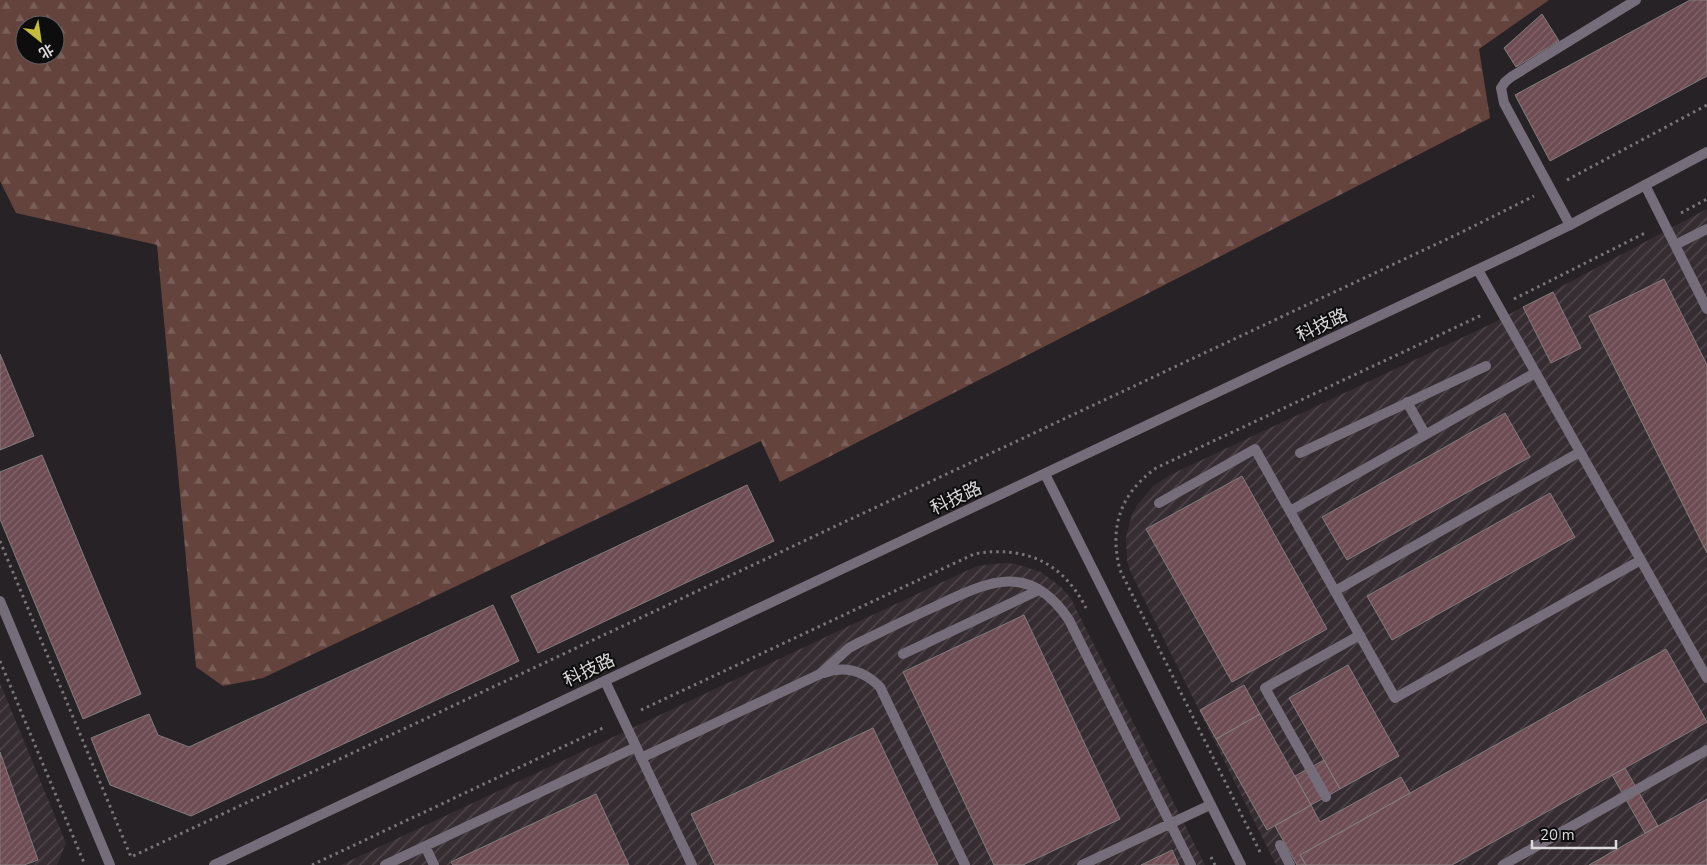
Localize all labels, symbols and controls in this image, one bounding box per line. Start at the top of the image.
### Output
north arrow [15,15,65,65]
text: 北 [35,39,57,63]
street label: 科技路 [1292,303,1352,347]
street label: 科技路 [926,476,986,520]
street label: 科技路 [559,648,619,692]
scale bar [1532,818,1616,850]
text: 20 m [1540,825,1575,845]

